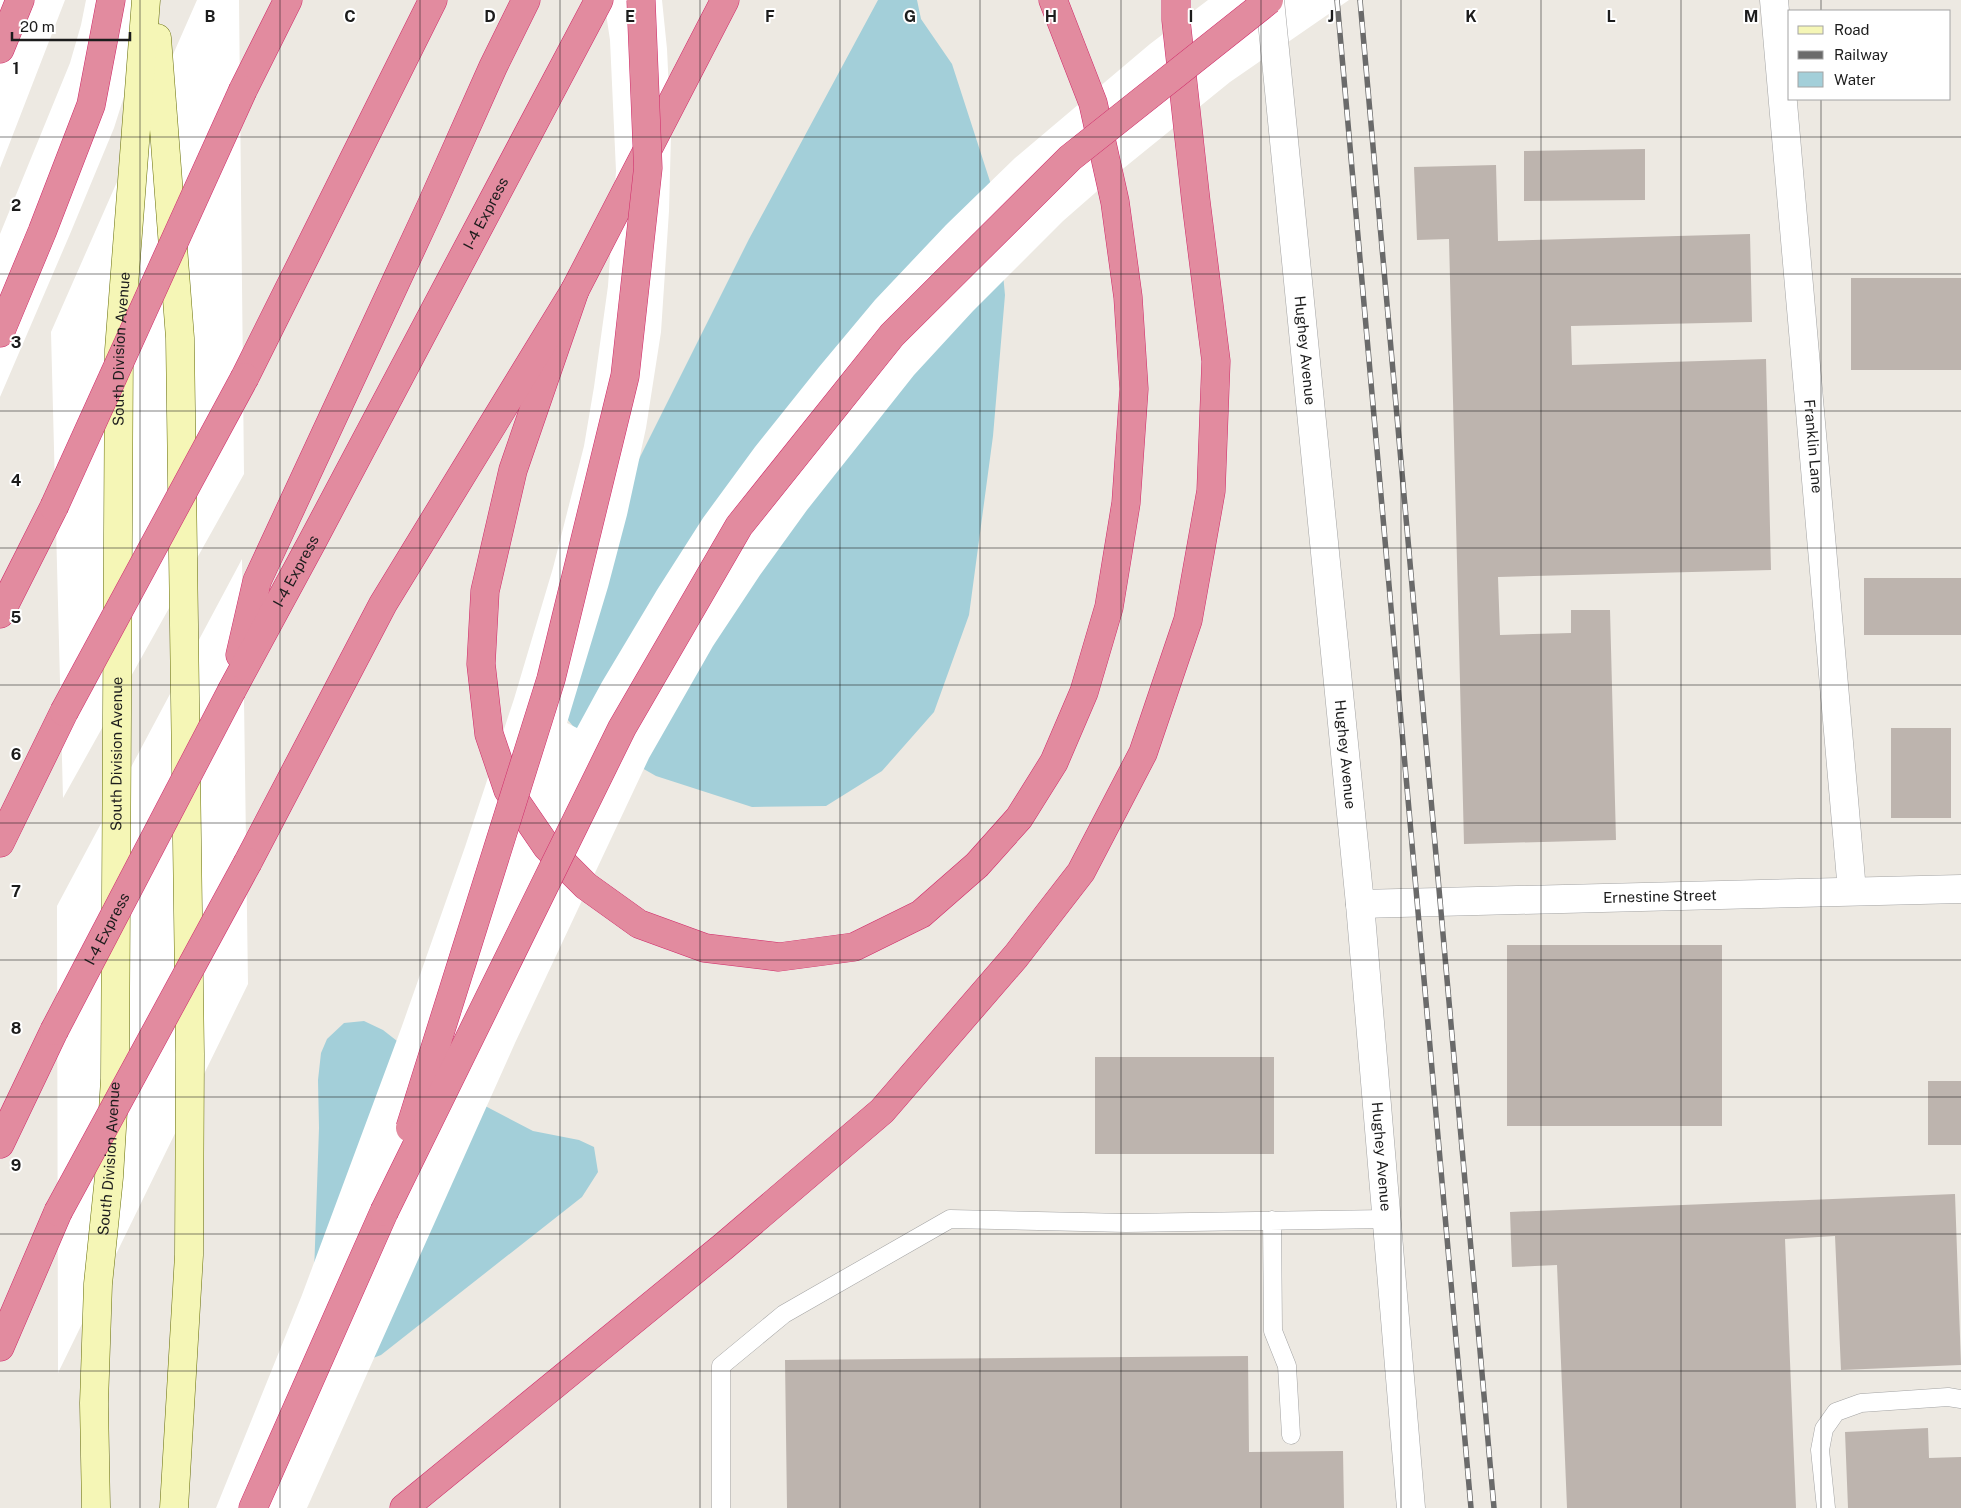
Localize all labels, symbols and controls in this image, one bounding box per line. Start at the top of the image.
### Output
text: B [205,7,216,26]
text: C [344,7,356,26]
text: D [484,7,496,26]
text: E [625,7,635,26]
text: F [765,7,775,26]
text: G [904,7,916,26]
text: H [1045,7,1057,26]
text: I [1189,7,1193,26]
text: J [1328,7,1334,26]
text: K [1465,7,1477,26]
text: L [1606,7,1616,26]
text: M [1744,7,1758,26]
scale bar [12,10,130,42]
legend [1788,10,1951,100]
text: 20 m [20,18,55,35]
text: Road [1834,21,1870,38]
text: Railway [1834,46,1888,63]
text: 1 [13,59,19,78]
text: Water [1834,71,1876,88]
street label: I-4 Express [460,174,512,252]
text: 2 [11,196,21,215]
street label: South Division Avenue [110,271,133,426]
street label: Hughey Avenue [1291,295,1319,406]
text: 3 [11,333,21,352]
street label: Franklin Lane [1801,398,1826,494]
text: 4 [11,471,22,490]
street label: I-4 Express [270,532,322,610]
text: 5 [11,608,22,627]
street label: South Division Avenue [107,677,125,831]
street label: Hughey Avenue [1332,699,1359,810]
text: 6 [11,745,21,764]
text: 7 [11,882,21,901]
street label: Ernestine Street [1603,886,1717,906]
street label: I-4 Express [81,890,133,968]
text: 8 [11,1019,22,1038]
street label: South Division Avenue [94,1081,123,1236]
street label: Hughey Avenue [1369,1101,1395,1212]
text: 9 [11,1156,21,1175]

